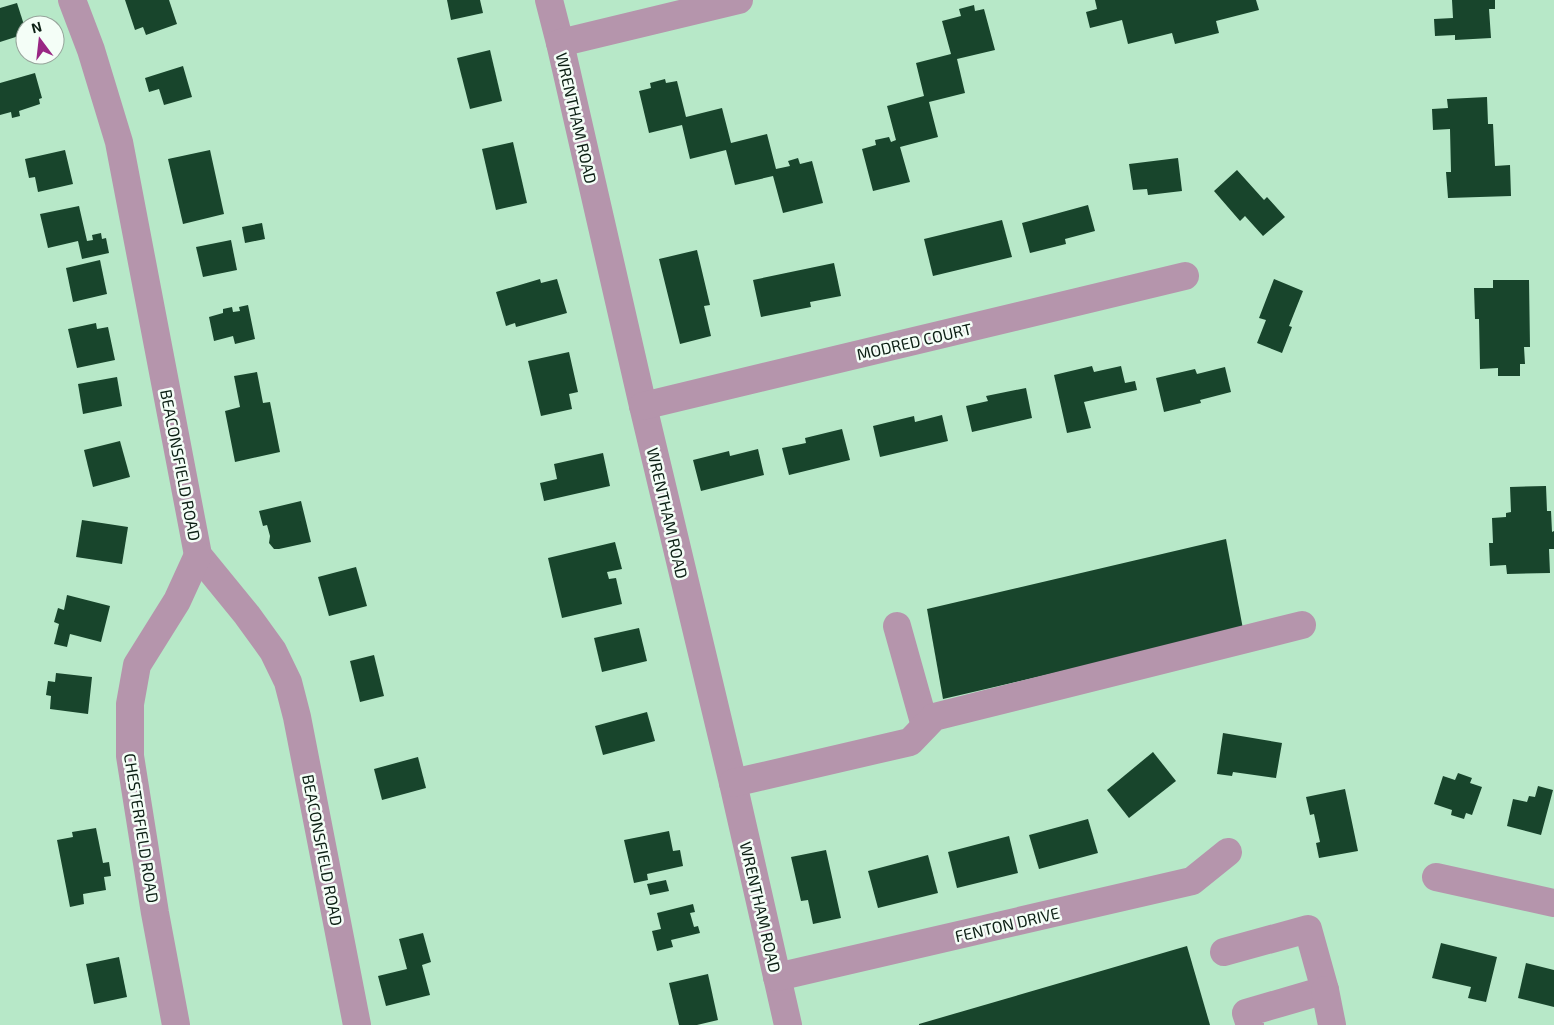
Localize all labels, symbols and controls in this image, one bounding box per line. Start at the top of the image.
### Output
north arrow [15,15,65,65]
text: N [29,17,44,36]
street label: WRENTHAM ROAD [553,51,601,185]
street label: MODRED COURT [855,319,973,363]
street label: BEACONSFIELD ROAD [157,388,205,542]
street label: WRENTHAM ROAD [644,446,692,580]
street label: CHESTERFIELD ROAD [121,752,163,904]
street label: BEACONSFIELD ROAD [299,773,347,927]
street label: WRENTHAM ROAD [737,840,785,974]
street label: FENTON DRIVE [953,903,1061,945]

